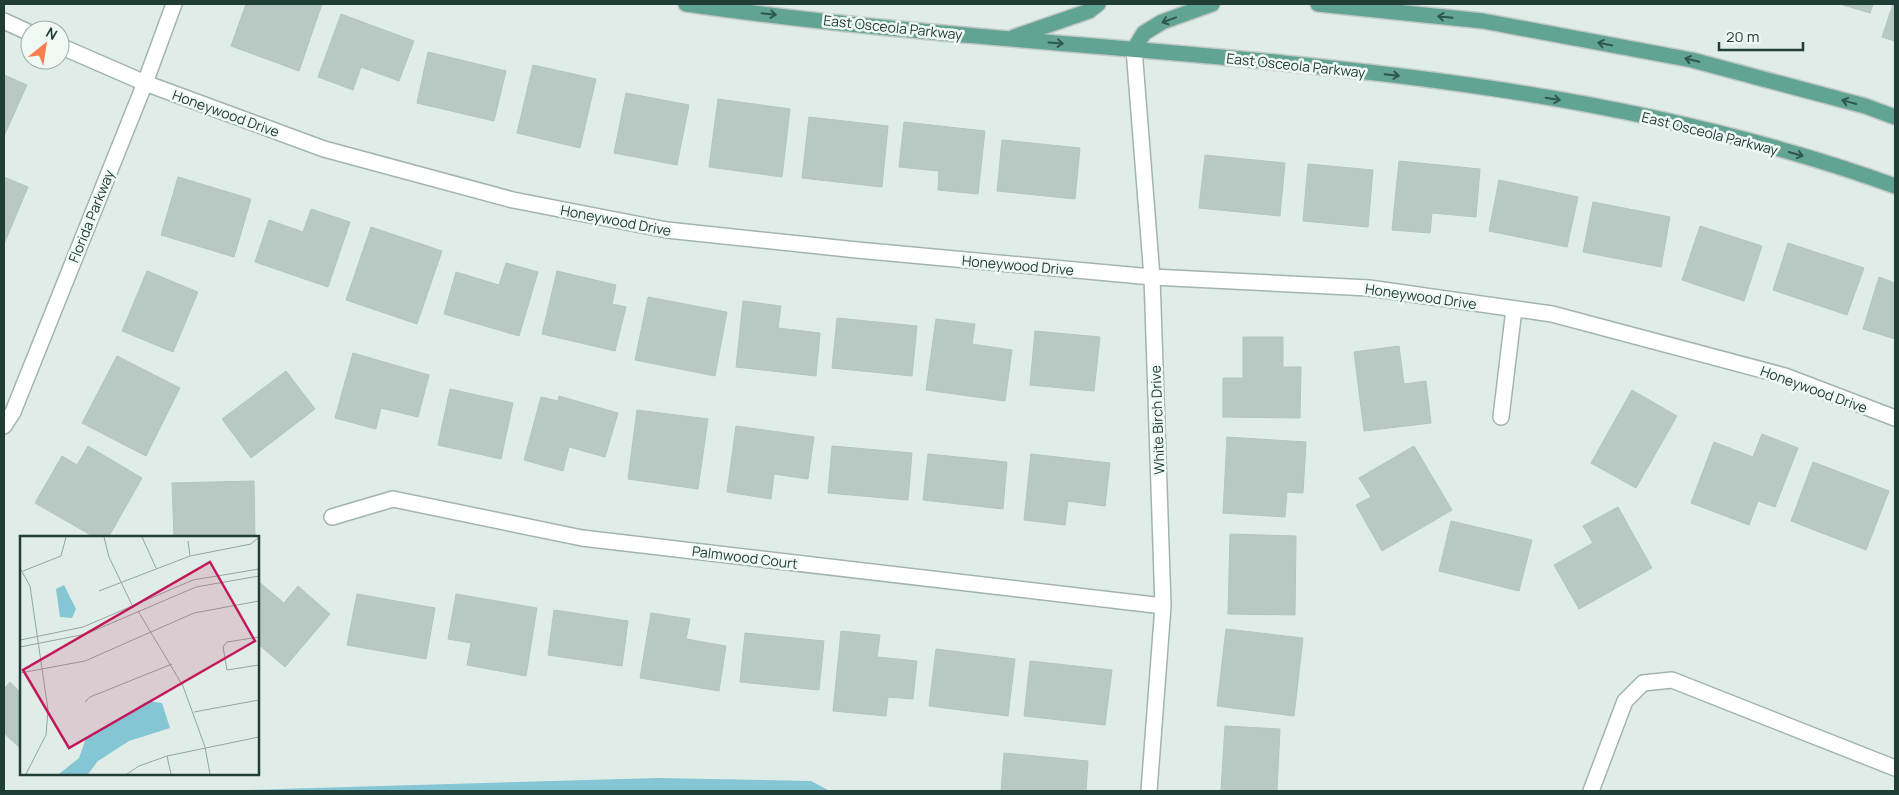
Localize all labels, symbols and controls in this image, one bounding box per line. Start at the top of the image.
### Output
one-way arrow [760,9,776,19]
street label: East Osceola Parkway [822,10,964,44]
one-way arrow [1437,12,1453,22]
one-way arrow [1161,16,1177,25]
north arrow [20,20,70,70]
scale bar [1719,20,1803,52]
text: N [43,23,61,44]
text: 20 m [1726,26,1759,47]
one-way arrow [1048,38,1064,48]
one-way arrow [1597,38,1613,48]
street label: East Osceola Parkway [1225,48,1367,82]
one-way arrow [1684,55,1700,65]
one-way arrow [1384,70,1400,80]
street label: Honeywood Drive [170,85,282,141]
one-way arrow [1544,95,1560,105]
one-way arrow [1841,97,1857,106]
street label: East Osceola Parkway [1640,107,1781,159]
one-way arrow [1788,150,1804,160]
street label: Florida Parkway [64,166,119,265]
street label: Honeywood Drive [559,200,673,240]
street label: Honeywood Drive [961,251,1075,279]
street label: Honeywood Drive [1364,279,1478,313]
street label: Honeywood Drive [1758,361,1870,417]
street label: White Birch Drive [1146,365,1168,475]
inset map [20,536,259,775]
street label: Palmwood Court [691,541,799,573]

